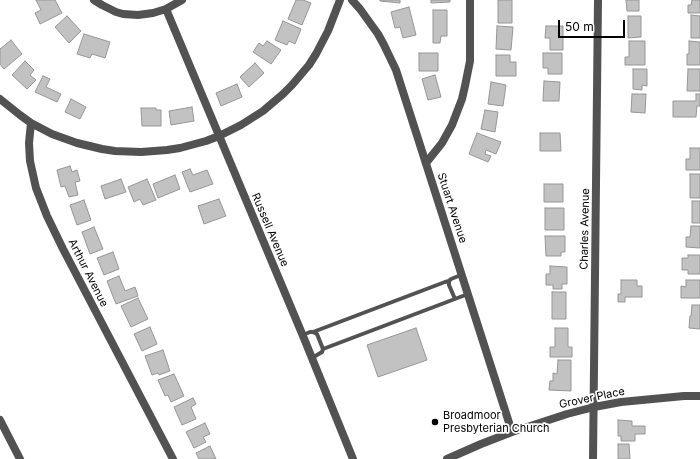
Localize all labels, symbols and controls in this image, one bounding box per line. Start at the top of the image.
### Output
scale bar [560,12,627,38]
text: 50 m [565,19,594,34]
street label: Stuart Avenue [434,171,470,245]
street label: Charles Avenue [578,188,592,270]
street label: Russell Avenue [249,191,291,269]
street label: Arthur Avenue [65,237,111,309]
street label: Grover Place [558,385,626,411]
place label: Broadmoor Presbyterian Church [443,409,550,435]
marker: Broadmoor Presbyterian Church [430,417,440,427]

